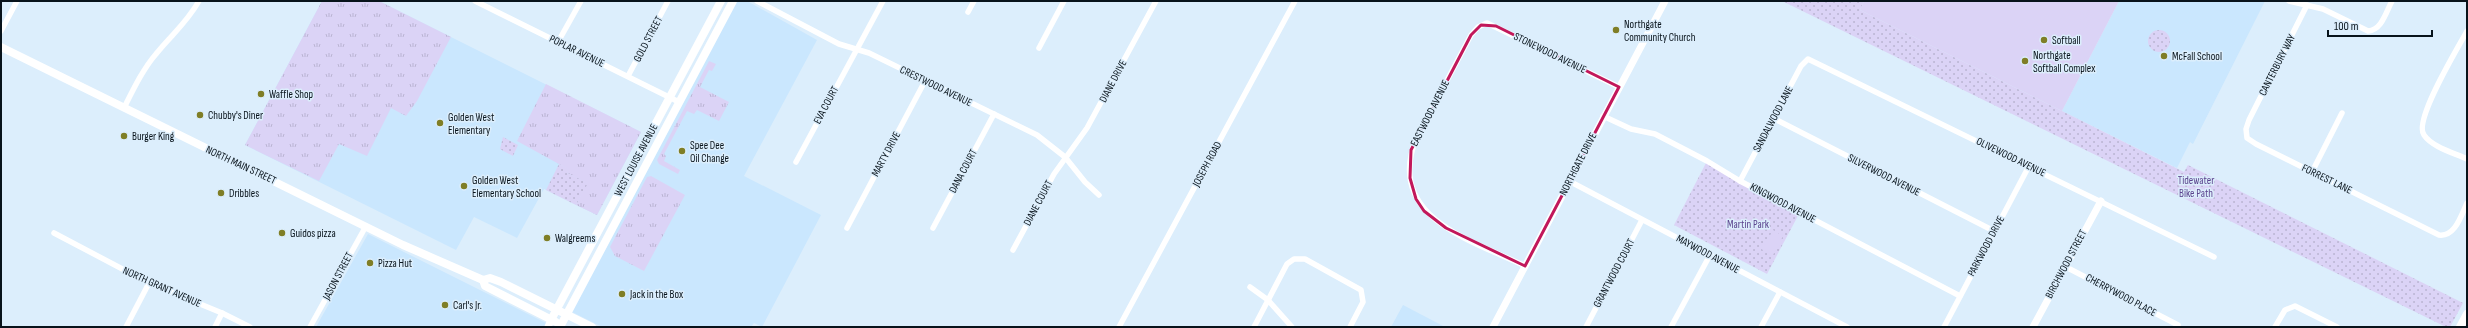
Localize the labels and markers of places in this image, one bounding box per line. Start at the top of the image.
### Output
place label: Northgate Community Church [1624,18,1696,44]
marker: Northgate Community Church [1611,25,1621,35]
place label: Softball [2052,34,2081,47]
marker: Softball [2039,35,2049,45]
place label: Northgate Softball Complex [2033,49,2095,75]
place label: McFall School [2172,50,2222,63]
marker: McFall School [2159,51,2169,61]
marker: Northgate Softball Complex [2020,56,2030,66]
place label: Waffle Shop [269,88,313,101]
marker: Waffle Shop [256,89,266,99]
place label: Chubby's Diner [208,109,263,122]
marker: Chubby's Diner [195,110,205,120]
place label: Golden West Elementary [448,111,495,137]
marker: Golden West Elementary [435,118,445,128]
place label: Burger King [132,130,175,143]
marker: Burger King [119,131,129,141]
place label: Spee Dee Oil Change [690,139,729,165]
marker: Spee Dee Oil Change [677,146,687,156]
place label: Golden West Elementary School [472,174,541,200]
marker: Golden West Elementary School [459,181,469,191]
place label: Dribbles [229,187,259,200]
marker: Dribbles [216,188,226,198]
place label: Guidos pizza [290,227,336,240]
marker: Guidos pizza [277,228,287,238]
place label: Walgreems [555,232,595,245]
marker: Walgreems [542,233,552,243]
place label: Pizza Hut [378,257,413,270]
marker: Pizza Hut [365,258,375,268]
place label: Jack in the Box [629,288,683,301]
marker: Jack in the Box [617,289,627,299]
place label: Carl's Jr. [453,299,482,312]
marker: Carl's Jr. [440,300,450,310]

